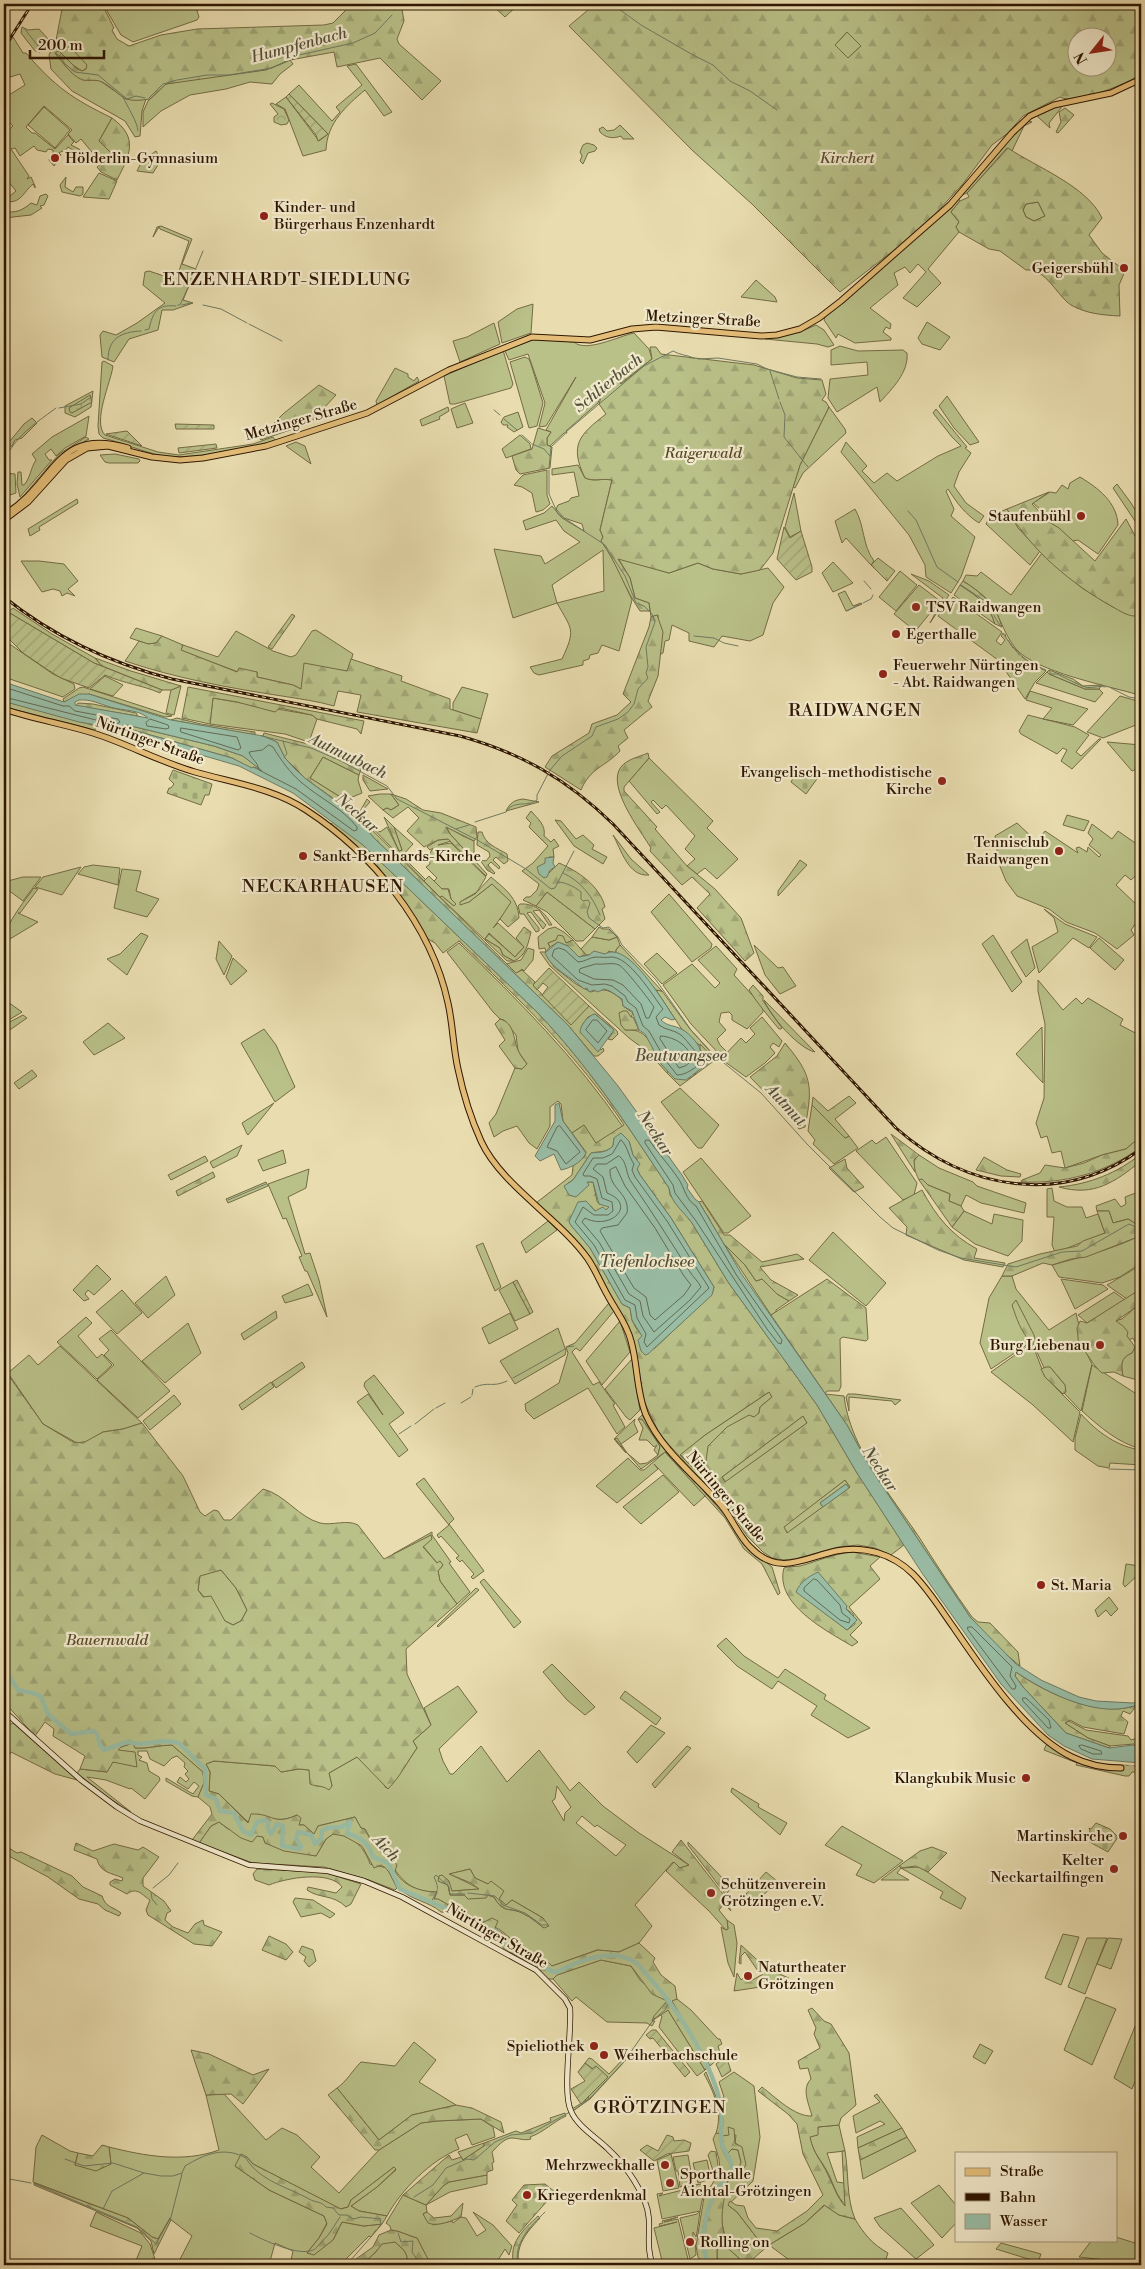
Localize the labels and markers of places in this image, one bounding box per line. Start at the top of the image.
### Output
place label: Hölderlin-Gymnasium [65,149,218,168]
marker: Hölderlin-Gymnasium [49,152,61,164]
place label: Kinder- und Bürgerhaus Enzenhardt [273,198,436,234]
marker: Kinder- und Bürgerhaus Enzenhardt [258,210,270,222]
place label: Geigersbühl [1032,259,1115,278]
marker: Geigersbühl [1118,262,1130,274]
place label: Staufenbühl [989,507,1072,526]
marker: Staufenbühl [1075,510,1087,522]
place label: TSV Raidwangen [926,598,1041,617]
marker: TSV Raidwangen [910,601,922,613]
place label: Egerthalle [906,625,977,644]
marker: Egerthalle [890,628,902,640]
place label: Feuerwehr Nürtingen - Abt. Raidwangen [893,656,1039,692]
marker: Feuerwehr Nürtingen - Abt. Raidwangen [877,668,889,680]
place label: Evangelisch-methodistische Kirche [740,763,932,799]
marker: Evangelisch-methodistische Kirche [936,775,948,787]
place label: Tennisclub Raidwangen [966,833,1049,869]
marker: Tennisclub Raidwangen [1053,845,1065,857]
place label: Sankt-Bernhards-Kirche [313,847,481,866]
marker: Sankt-Bernhards-Kirche [297,850,309,862]
place label: Burg Liebenau [989,1336,1090,1355]
marker: Burg Liebenau [1094,1339,1106,1351]
place label: St. Maria [1051,1576,1112,1595]
marker: St. Maria [1035,1579,1047,1591]
place label: Klangkubik Music [894,1769,1016,1788]
marker: Klangkubik Music [1020,1772,1032,1784]
place label: Martinskirche [1016,1827,1113,1846]
marker: Martinskirche [1117,1830,1129,1842]
place label: Kelter Neckartailfingen [990,1851,1105,1887]
marker: Kelter Neckartailfingen [1108,1863,1120,1875]
place label: Schützenverein Grötzingen e.V. [721,1875,826,1911]
marker: Schützenverein Grötzingen e.V. [705,1887,717,1899]
place label: Naturtheater Grötzingen [758,1958,847,1994]
marker: Naturtheater Grötzingen [742,1970,754,1982]
place label: Spieliothek [507,2037,585,2056]
marker: Spieliothek [588,2040,600,2052]
place label: Weiherbachschule [613,2046,738,2065]
marker: Weiherbachschule [598,2049,610,2061]
place label: Mehrzweckhalle [545,2156,655,2175]
marker: Mehrzweckhalle [659,2159,671,2171]
place label: Sporthalle Aichtal-Grötzingen [679,2165,812,2201]
marker: Sporthalle Aichtal-Grötzingen [664,2177,676,2189]
place label: Kriegerdenkmal [537,2186,647,2205]
marker: Kriegerdenkmal [521,2189,533,2201]
place label: Rolling on [700,2233,770,2252]
marker: Rolling on [684,2236,696,2248]

